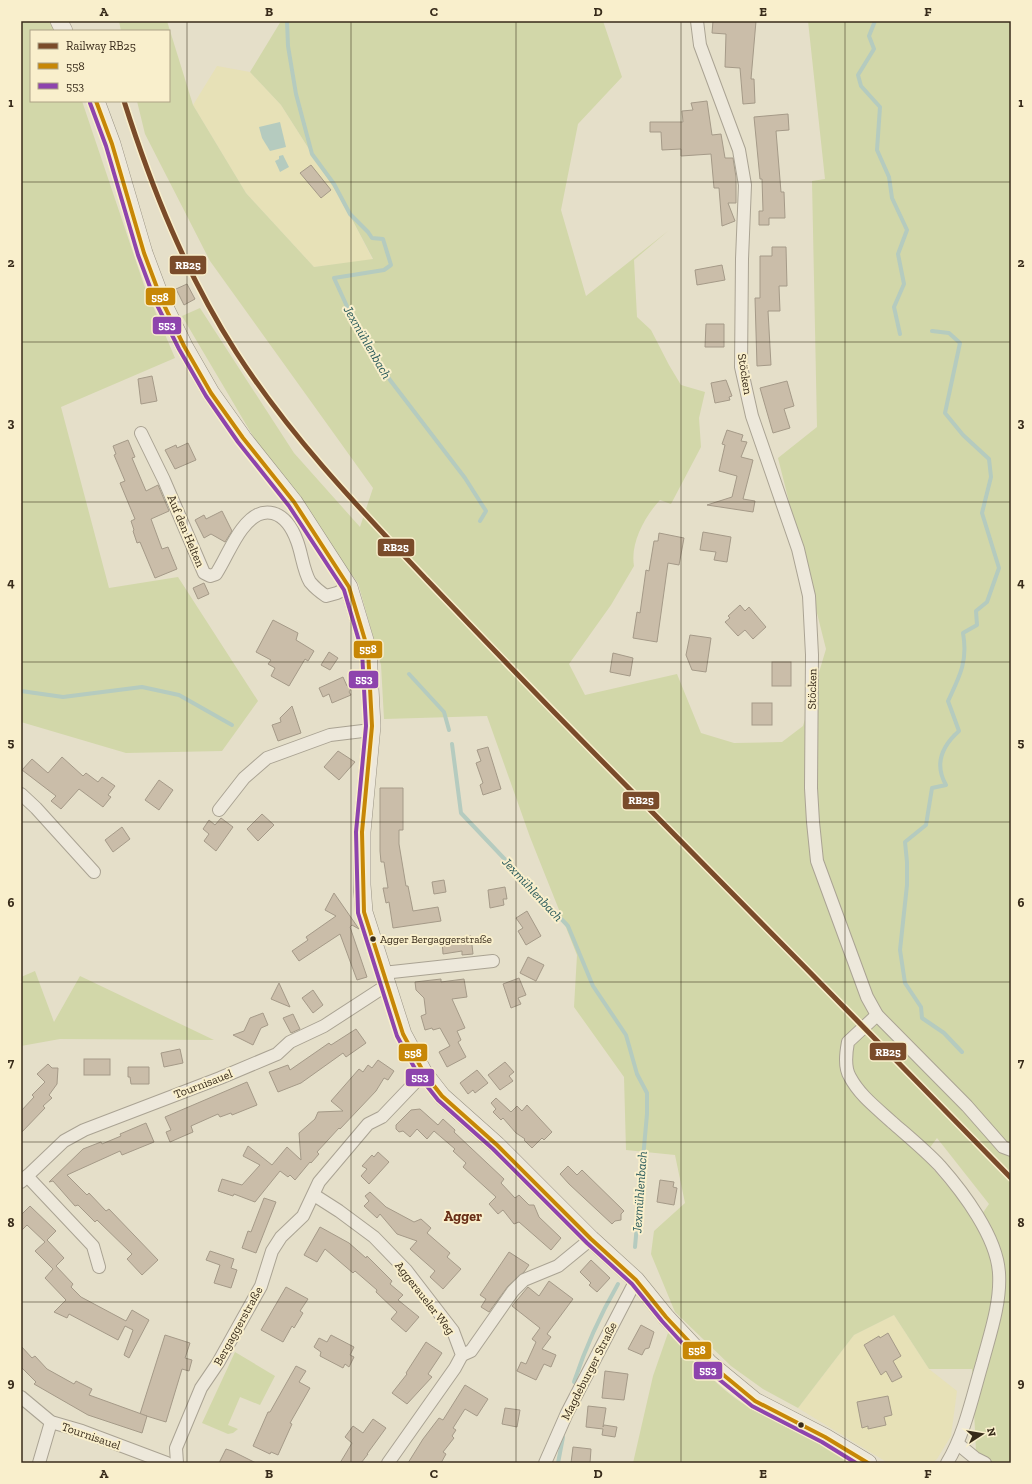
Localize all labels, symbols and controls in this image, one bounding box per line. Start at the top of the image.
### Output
text: A [100,4,109,19]
text: B [265,4,273,19]
text: C [430,4,438,19]
text: D [593,4,603,19]
text: E [759,4,767,19]
text: F [924,4,932,19]
legend [30,30,170,102]
text: Railway RB25 [66,39,136,53]
text: 558 [66,59,85,73]
text: 553 [66,79,84,93]
text: 1 [8,95,14,110]
text: 1 [1018,95,1024,110]
text: 2 [8,255,15,270]
line badge: RB25 [169,255,207,275]
text: 2 [1018,255,1025,270]
text: RB25 [175,259,201,272]
line badge: 558 [145,287,176,306]
text: 558 [151,291,169,304]
water label: Jexmühlenbach [340,302,395,382]
line badge: 553 [152,316,182,335]
text: 553 [158,319,176,332]
street label: Stöcken [735,353,755,396]
text: 3 [8,415,15,430]
text: 3 [1018,415,1025,430]
street label: Auf den Helten [164,493,208,569]
line badge: RB25 [377,538,415,557]
text: RB25 [383,541,409,554]
text: 4 [7,575,15,590]
text: 4 [1017,575,1025,590]
line badge: 558 [353,640,383,659]
text: 558 [359,643,377,656]
street label: Stöcken [805,668,819,710]
line badge: 553 [348,670,379,689]
text: 553 [355,673,373,686]
text: 5 [8,735,15,750]
text: 5 [1018,735,1025,750]
line badge: RB25 [622,791,660,810]
text: RB25 [628,794,654,807]
water label: Jexmühlenbach [499,854,566,925]
text: 6 [8,895,15,910]
text: 6 [1018,895,1025,910]
place label: Agger Bergaggerstraße [380,933,492,946]
marker: Agger Bergaggerstraße [368,934,378,944]
line badge: RB25 [869,1042,907,1061]
line badge: 558 [398,1043,428,1062]
text: RB25 [875,1046,901,1059]
text: 558 [404,1047,422,1060]
text: 7 [8,1055,15,1070]
text: 7 [1018,1055,1025,1070]
street label: Tournisauel [172,1066,234,1102]
line badge: 553 [405,1068,435,1087]
text: 553 [411,1071,429,1084]
water label: Jexmühlenbach [629,1150,650,1234]
district label: Agger [444,1208,482,1225]
text: 8 [7,1215,15,1230]
text: 8 [1017,1215,1025,1230]
street label: Aggeraueler Weg [392,1259,458,1338]
street label: Bergaggerstraße [211,1284,266,1368]
street label: Magdeburger Straße [558,1319,620,1422]
line badge: 558 [682,1341,712,1360]
text: 558 [688,1344,706,1357]
line badge: 553 [693,1361,723,1380]
text: 553 [699,1364,717,1377]
text: 9 [8,1375,15,1390]
text: 9 [1018,1375,1025,1390]
north arrow [962,1414,1002,1454]
street label: Tournisauel [60,1419,122,1453]
unlabelled marker [796,1420,806,1430]
text: N [984,1427,999,1438]
text: A [100,1466,109,1481]
text: B [265,1466,273,1481]
text: C [430,1466,438,1481]
text: D [593,1466,603,1481]
text: E [759,1466,767,1481]
text: F [924,1466,932,1481]

